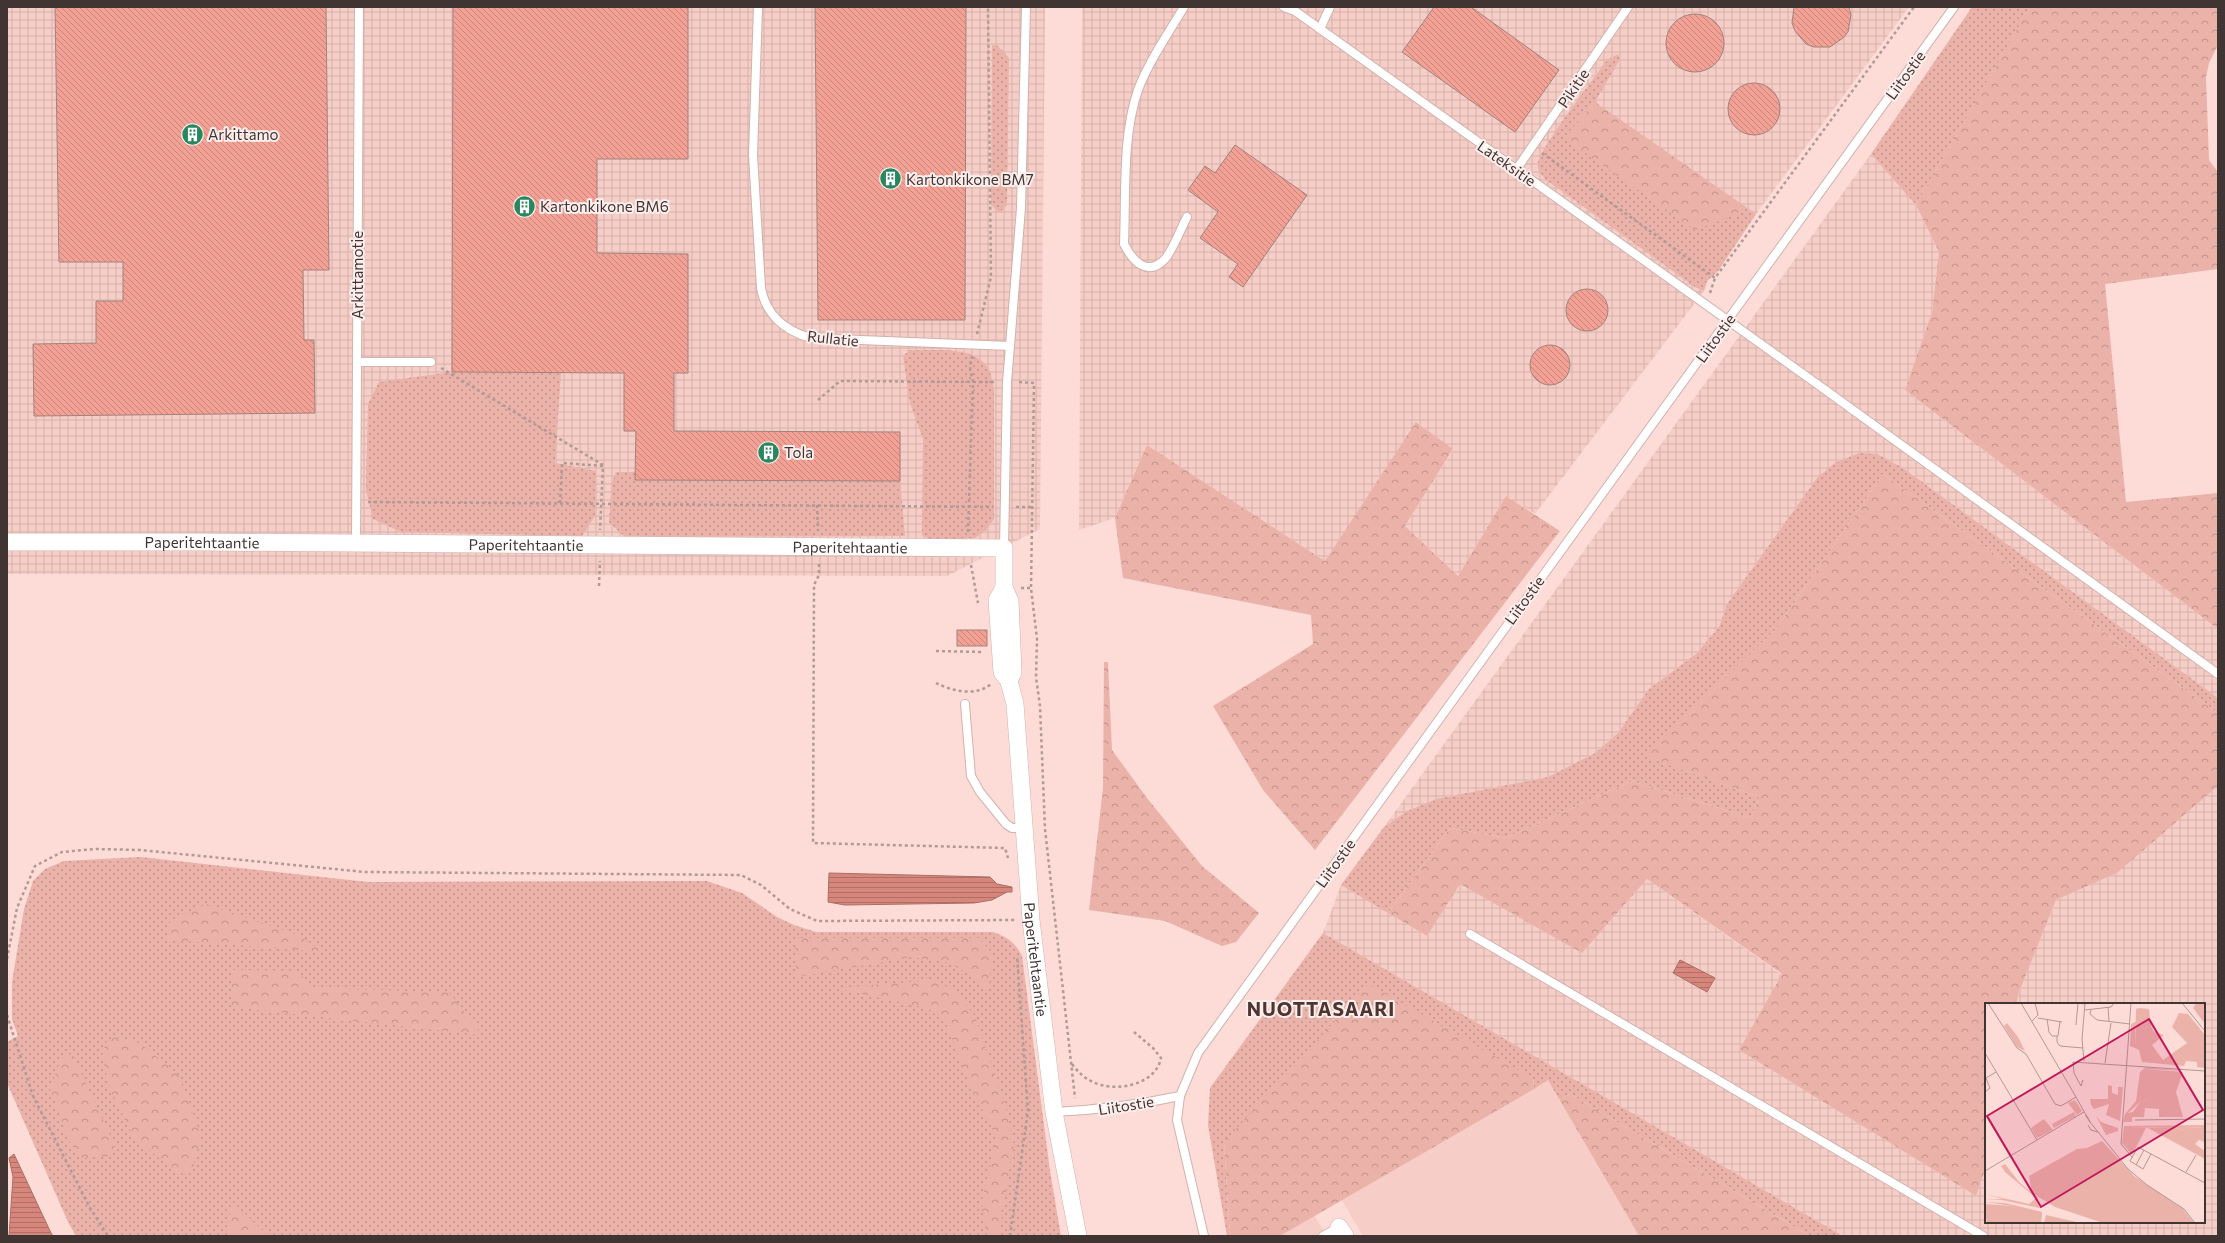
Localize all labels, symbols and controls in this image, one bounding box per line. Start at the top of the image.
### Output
street label: Liitostie [1881,47,1929,103]
street label: Pikitie [1553,65,1593,111]
building icon: Arkittamo [179,121,205,147]
place label: Arkittamo [208,125,279,143]
street label: Lateksitie [1474,136,1540,190]
building icon: Kartonkikone BM7 [878,166,904,192]
place label: Kartonkikone BM7 [906,170,1034,188]
building icon: Kartonkikone BM6 [512,193,538,219]
place label: Kartonkikone BM6 [540,197,669,215]
street label: Arkittamotie [348,231,366,319]
street label: Liitostie [1691,310,1739,366]
street label: Rullatie [806,326,860,350]
building icon: Tola [755,439,781,465]
place label: Tola [784,443,813,461]
street label: Paperitehtaantie [145,533,260,551]
street label: Paperitehtaantie [468,535,584,554]
street label: Paperitehtaantie [792,537,908,556]
street label: Liitostie [1500,572,1548,628]
street label: Liitostie [1311,835,1359,891]
street label: Paperitehtaantie [1021,902,1051,1018]
district label: NUOTTASAARI [1247,997,1395,1020]
inset map [1985,1003,2205,1223]
street label: Liitostie [1097,1092,1155,1118]

